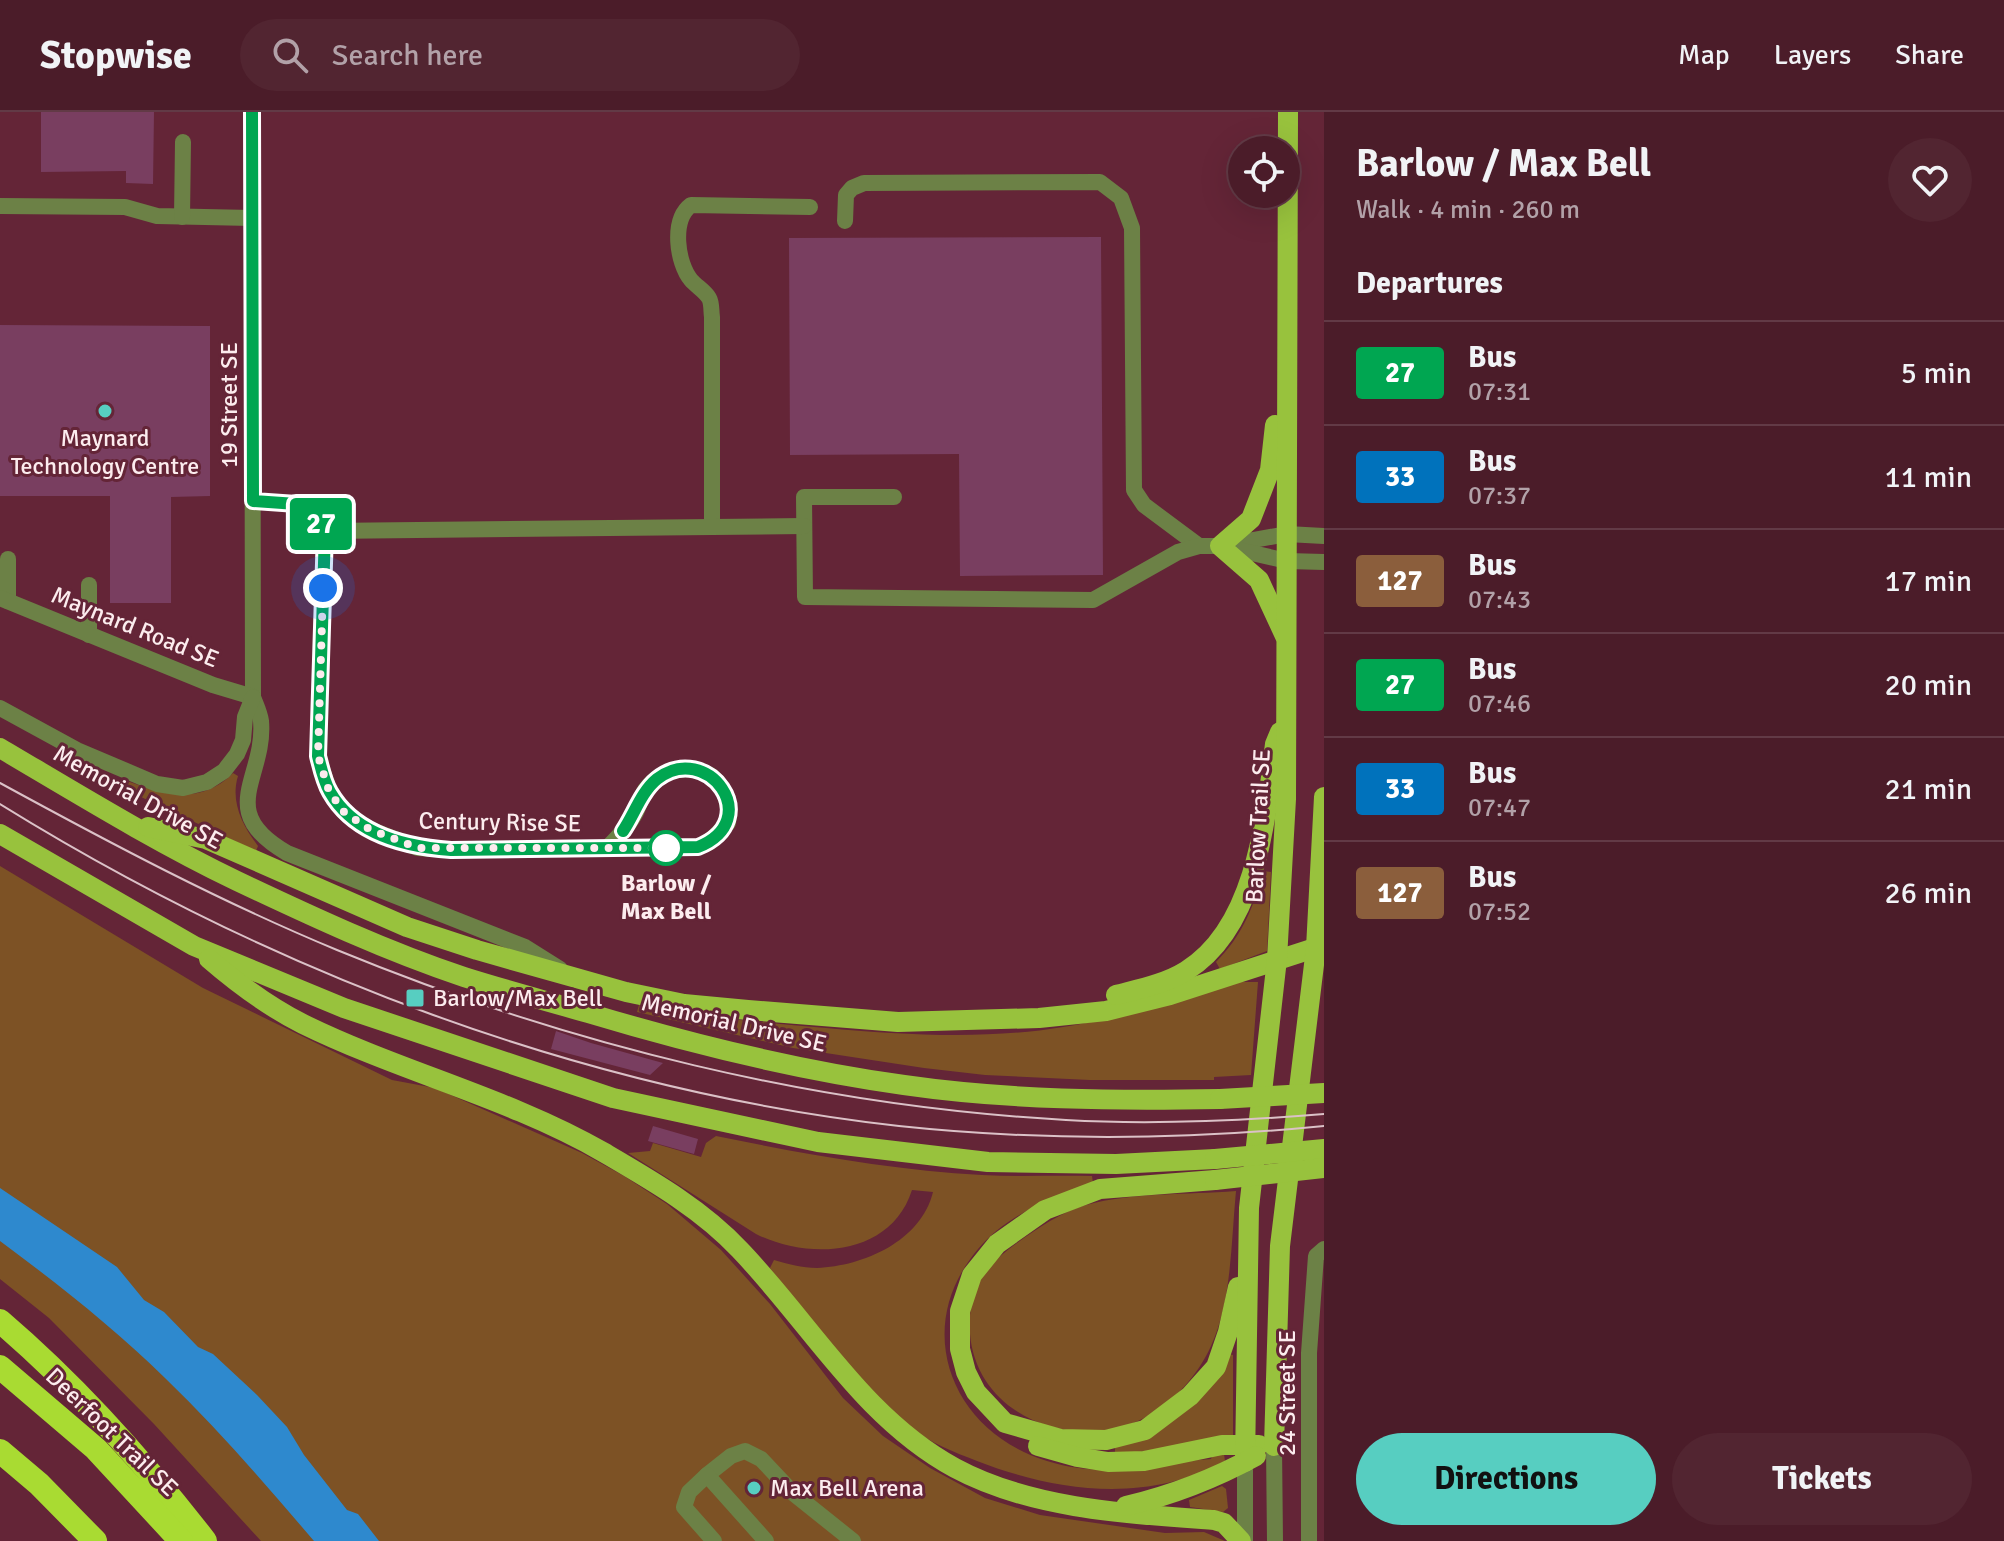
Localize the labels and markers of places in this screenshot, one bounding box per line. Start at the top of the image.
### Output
marker: Maynard Technology Centre [96,402,114,420]
place label: Maynard Technology Centre [11,423,199,481]
marker: Barlow / Max Bell [649,831,683,865]
place label: Barlow / Max Bell [621,868,712,926]
place label: Barlow/Max Bell [433,983,603,1013]
marker: Barlow/Max Bell [404,987,426,1009]
place label: Max Bell Arena [770,1473,924,1503]
marker: Max Bell Arena [745,1479,763,1497]

